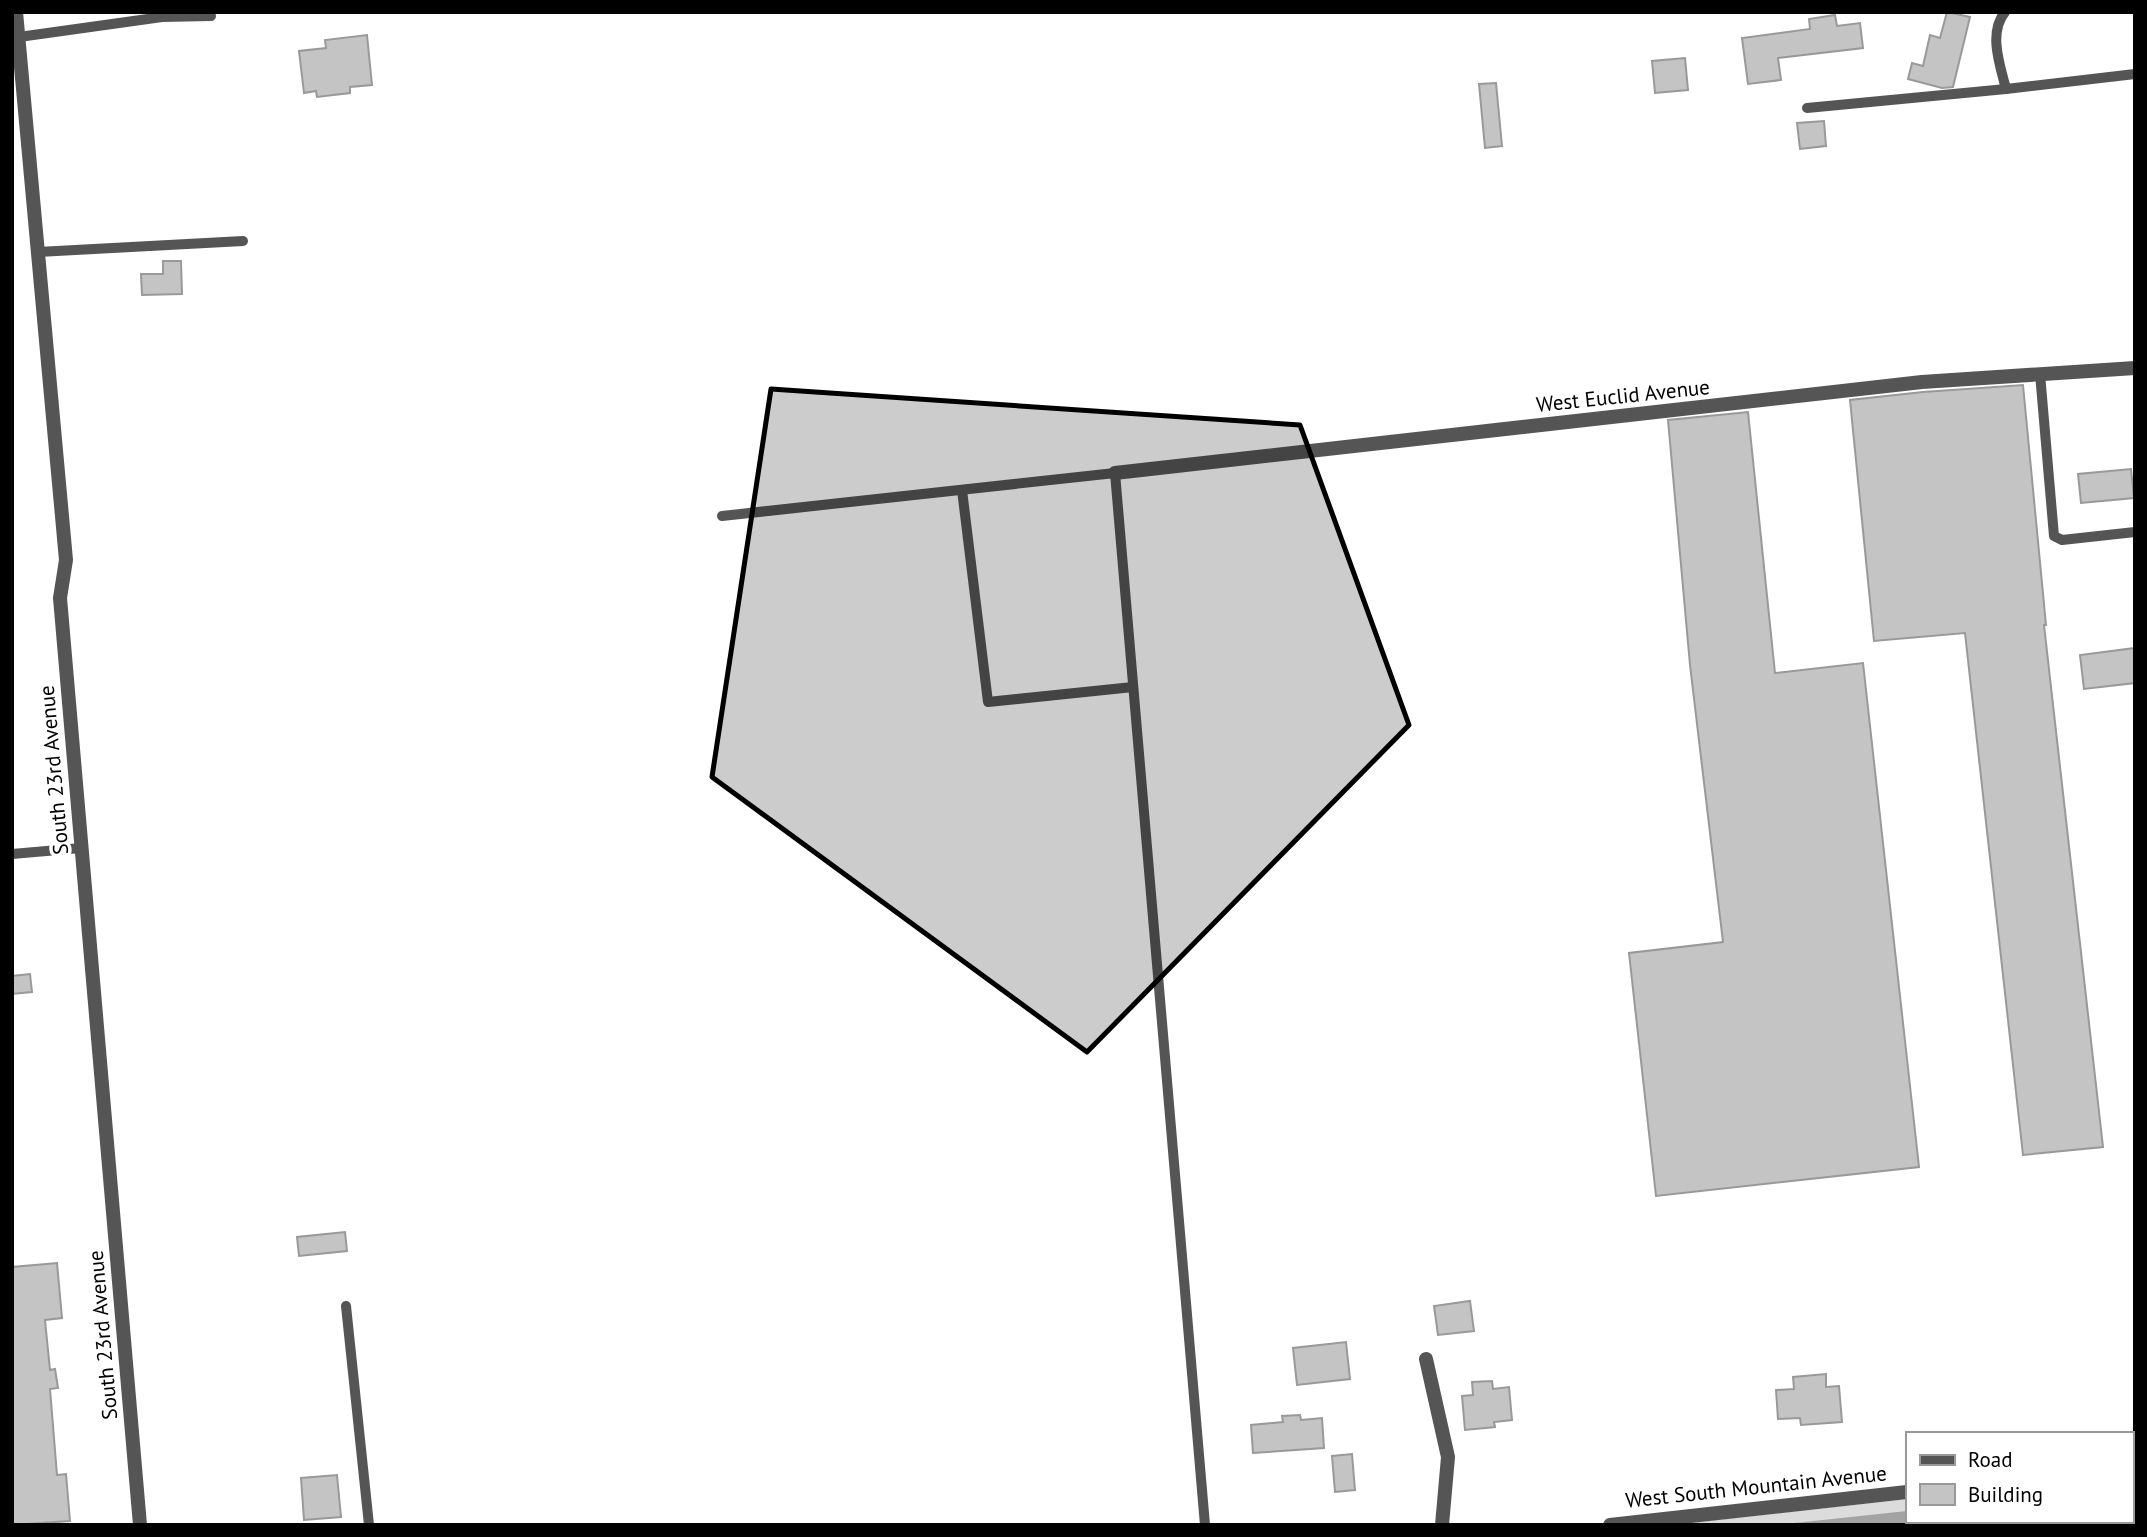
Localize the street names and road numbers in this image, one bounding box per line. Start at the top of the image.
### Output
street label: West Euclid Avenue [1535,373,1711,418]
street label: South 23rd Avenue [33,684,74,856]
street label: South 23rd Avenue [82,1249,123,1421]
street label: West South Mountain Avenue [1624,1459,1888,1514]

